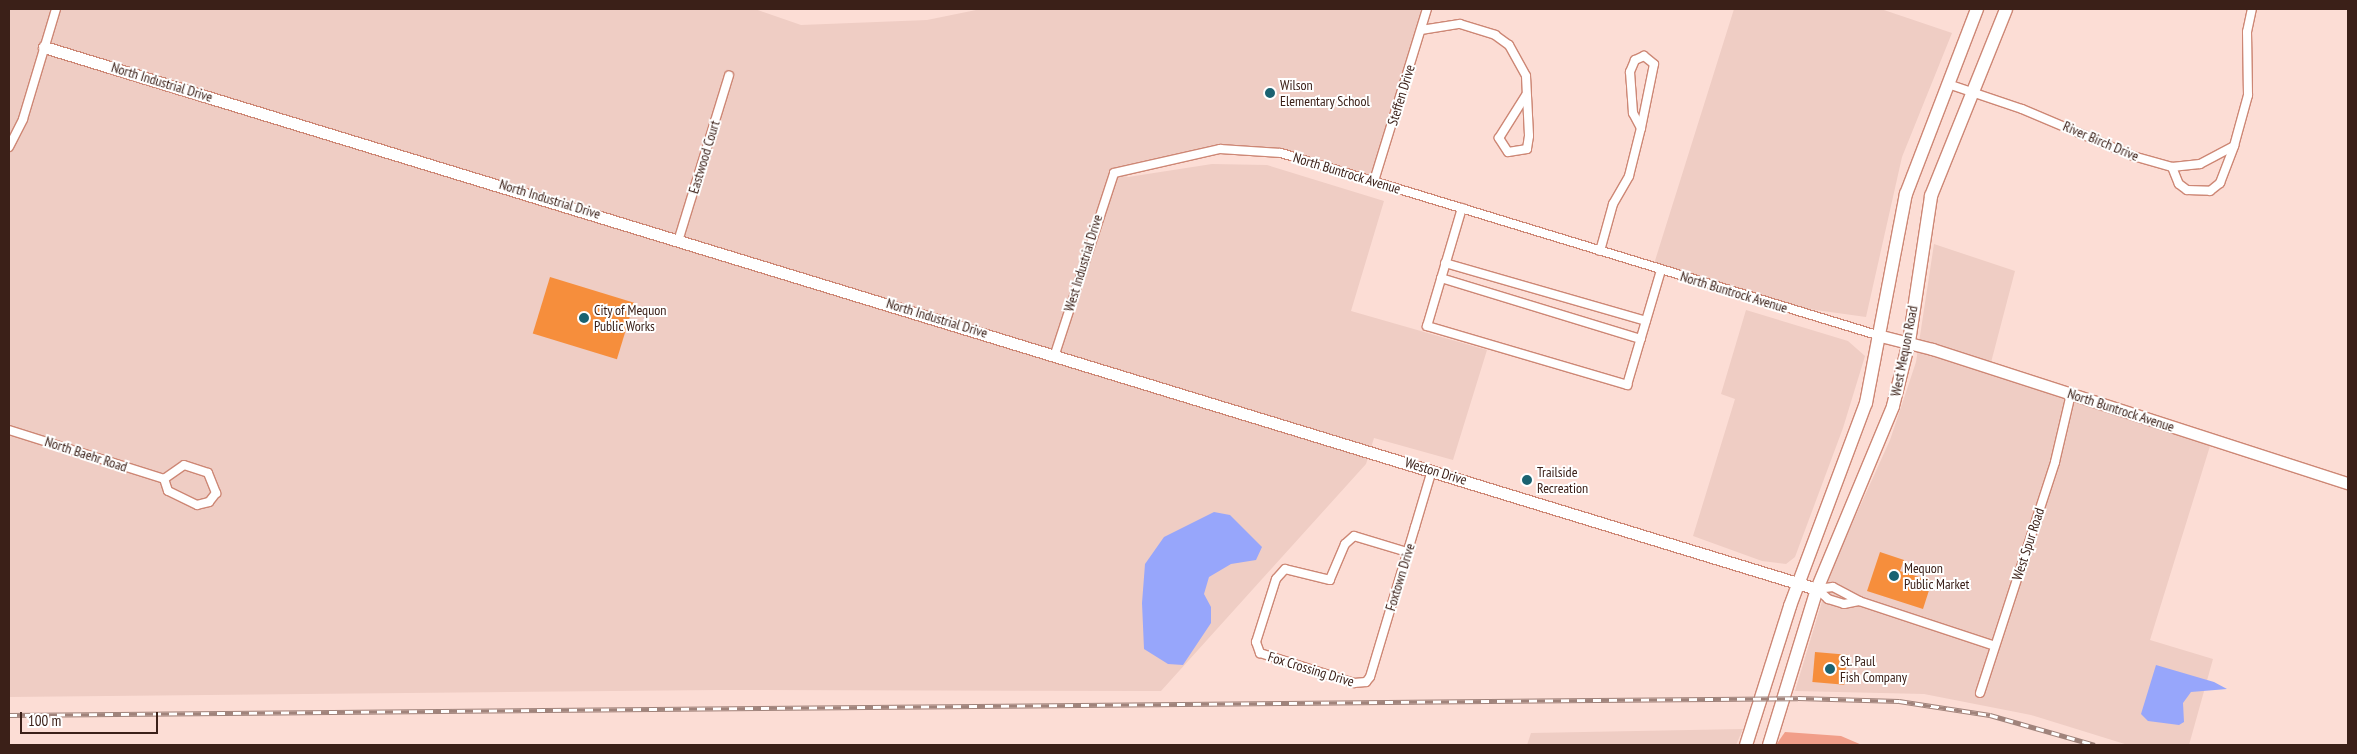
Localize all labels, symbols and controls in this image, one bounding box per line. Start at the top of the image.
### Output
street label: North Industrial Drive [109,59,215,105]
street label: Steffen Drive [1384,62,1418,128]
place label: Wilson Elementary School [1280,77,1370,110]
marker: Wilson Elementary School [1264,87,1276,99]
street label: River Birch Drive [2061,117,2141,165]
street label: Eastwood Court [685,118,723,196]
street label: North Buntrock Avenue [1291,149,1403,197]
street label: North Industrial Drive [497,176,603,222]
street label: West Industrial Drive [1060,212,1106,314]
street label: North Buntrock Avenue [1678,268,1790,316]
street label: North Industrial Drive [884,295,990,341]
place label: City of Mequon Public Works [594,302,667,334]
street label: West Mequon Road [1887,304,1921,398]
marker: City of Mequon Public Works [578,312,590,324]
street label: North Buntrock Avenue [2065,385,2177,435]
street label: North Baehr Road [43,433,129,475]
street label: Weston Drive [1403,454,1469,488]
place label: Trailside Recreation [1537,464,1588,497]
marker: Trailside Recreation [1521,474,1533,486]
street label: West Spur Road [2008,506,2048,582]
street label: Foxtown Drive [1382,541,1418,613]
place label: Mequon Public Market [1904,560,1970,592]
marker: Mequon Public Market [1888,570,1900,582]
street label: Fox Crossing Drive [1266,648,1356,690]
place label: St. Paul Fish Company [1840,653,1907,686]
marker: St. Paul Fish Company [1824,663,1836,675]
scale bar [22,702,160,734]
text: 100 m [28,711,61,730]

